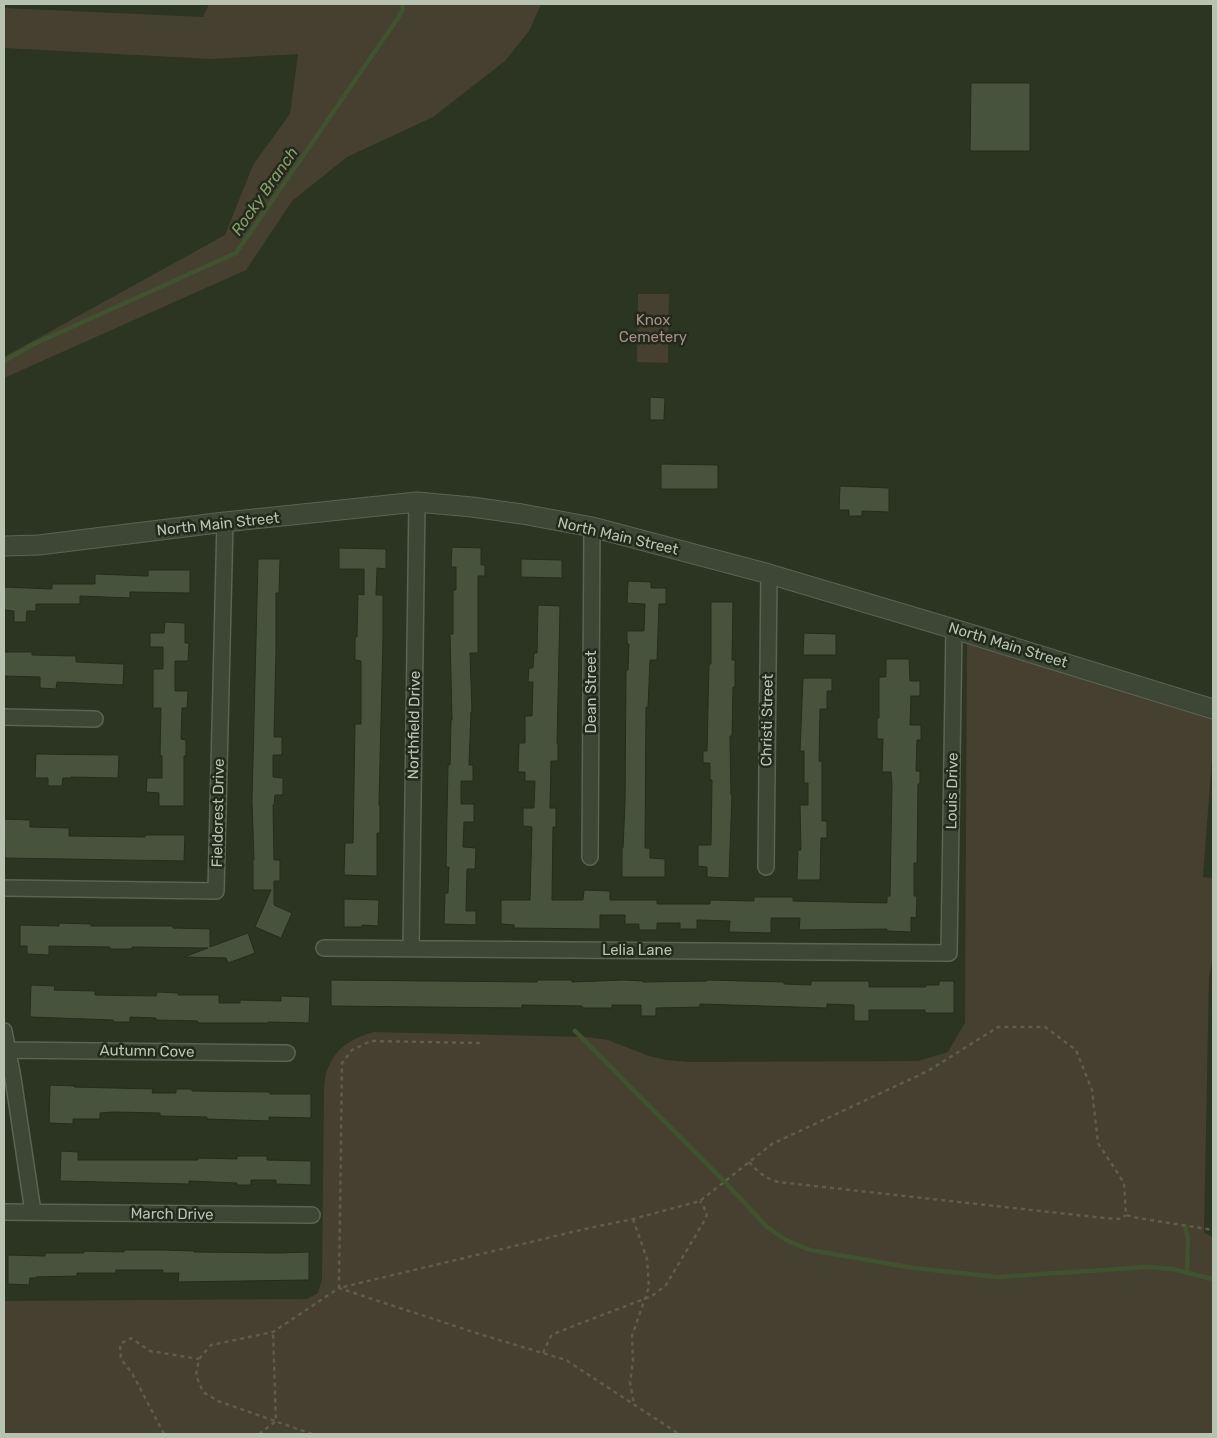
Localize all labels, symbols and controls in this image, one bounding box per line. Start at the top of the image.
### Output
water label: Rocky Branch [227,143,302,239]
park label: Knox Cemetery [619,311,687,346]
street label: North Main Street [156,509,280,539]
street label: North Main Street [556,513,680,559]
street label: North Main Street [946,618,1070,672]
street label: Dean Street [582,650,600,734]
street label: Northfield Drive [404,671,424,779]
street label: Christi Street [757,673,777,766]
street label: Louis Drive [942,752,962,830]
street label: Fieldcrest Drive [208,758,228,868]
street label: Lelia Lane [602,941,672,959]
street label: Autumn Cove [99,1041,195,1061]
street label: March Drive [130,1204,214,1224]

